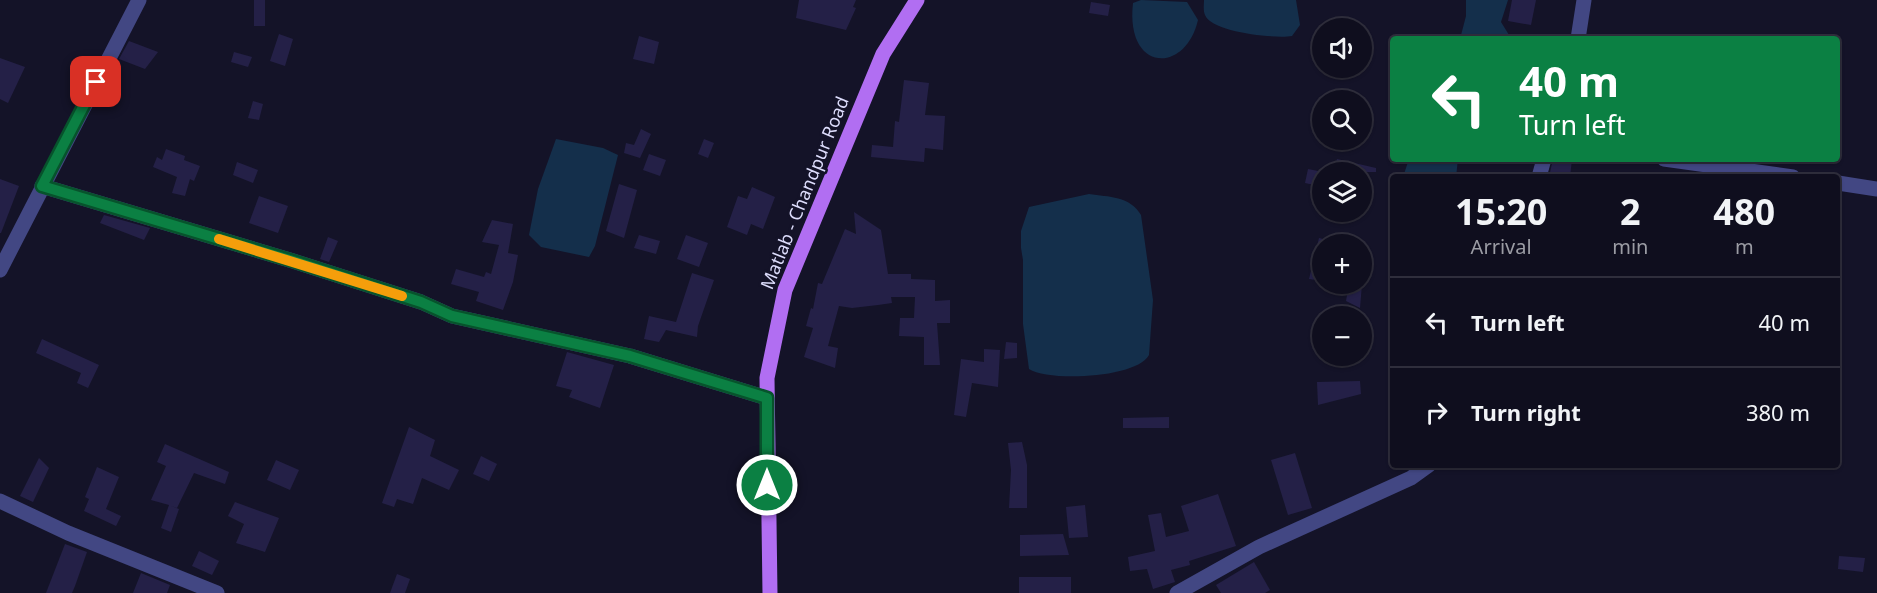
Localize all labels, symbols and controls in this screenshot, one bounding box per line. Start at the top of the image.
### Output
map controls [1312,18,1372,366]
button: sound [1312,18,1372,78]
text: 40 m [1519,52,1619,109]
pin [70,56,121,107]
icon: left [1420,60,1498,138]
icon: arrive [79,65,112,98]
button: search [1312,90,1372,150]
street label: Matlab - Chandpur Road [754,93,854,293]
text: Turn left [1519,106,1625,143]
button: layers [1312,162,1372,222]
text: 15:20 [1455,187,1547,236]
text: 2 [1620,187,1641,236]
text: 480 [1713,187,1775,236]
text: Arrival [1471,233,1532,260]
text: min [1612,233,1648,260]
text: m [1735,233,1754,260]
button: + [1312,234,1372,294]
button: − [1312,306,1372,366]
icon: left [1420,306,1453,339]
text: Turn left [1471,307,1565,337]
text: 40 m [1759,307,1810,337]
icon: right [1420,396,1453,429]
text: Turn right [1471,397,1581,427]
text: 380 m [1746,397,1810,427]
position arrow [735,453,799,517]

